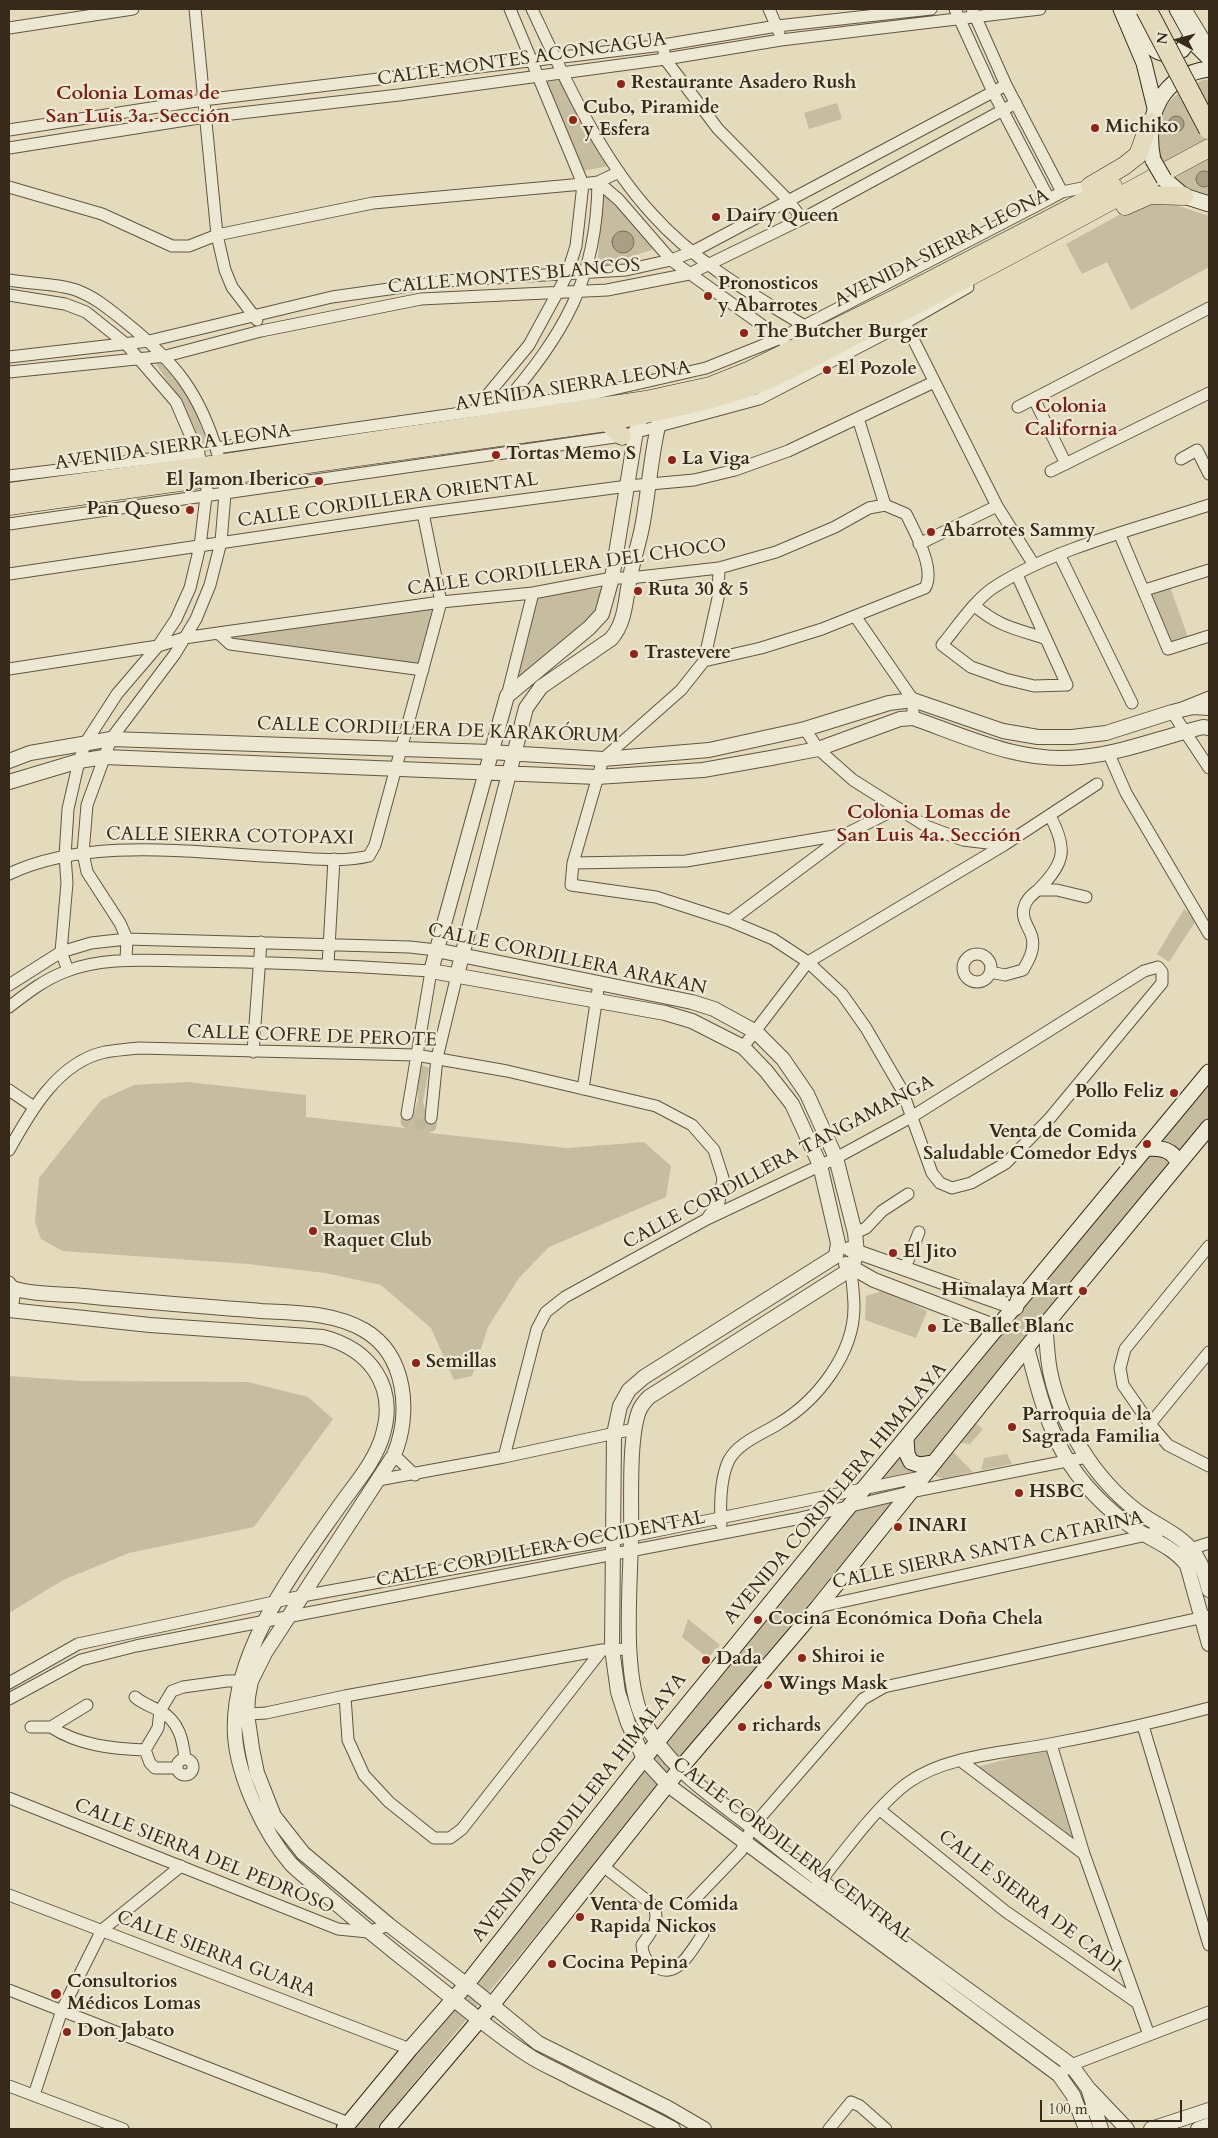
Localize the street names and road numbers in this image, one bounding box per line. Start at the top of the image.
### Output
street label: CALLE MONTES ACONCAGUA [376,28,668,92]
street label: AVENIDA SIERRA LEONA [831,185,1053,313]
street label: CALLE MONTES BLANCOS [387,255,641,299]
street label: AVENIDA SIERRA LEONA [454,357,692,417]
street label: AVENIDA SIERRA LEONA [54,420,292,476]
street label: CALLE CORDILLERA ORIENTAL [236,469,540,533]
street label: CALLE CORDILLERA DEL CHOCO [406,534,728,602]
street label: CALLE CORDILLERA DE KARAKÓRUM [256,713,620,749]
street label: CALLE SIERRA COTOPAXI [106,823,354,851]
street label: CALLE CORDILLERA ARAKAN [426,919,708,1001]
street label: CALLE COFRE DE PEROTE [187,1021,437,1053]
street label: CALLE CORDILLERA TANGAMANGA [620,1071,938,1255]
street label: AVENIDA CORDILLERA HIMALAYA [720,1358,952,1630]
street label: CALLE CORDILLERA OCCIDENTAL [375,1507,707,1593]
street label: CALLE SIERRA SANTA CATARINA [830,1507,1146,1595]
street label: AVENIDA CORDILLERA HIMALAYA [468,1669,692,1947]
street label: CALLE CORDILLERA CENTRAL [667,1753,917,1949]
street label: CALLE SIERRA DEL PEDROSO [71,1794,337,1920]
street label: CALLE SIERRA DE CADI [933,1826,1125,1978]
street label: CALLE SIERRA GUARA [113,1906,319,2004]

